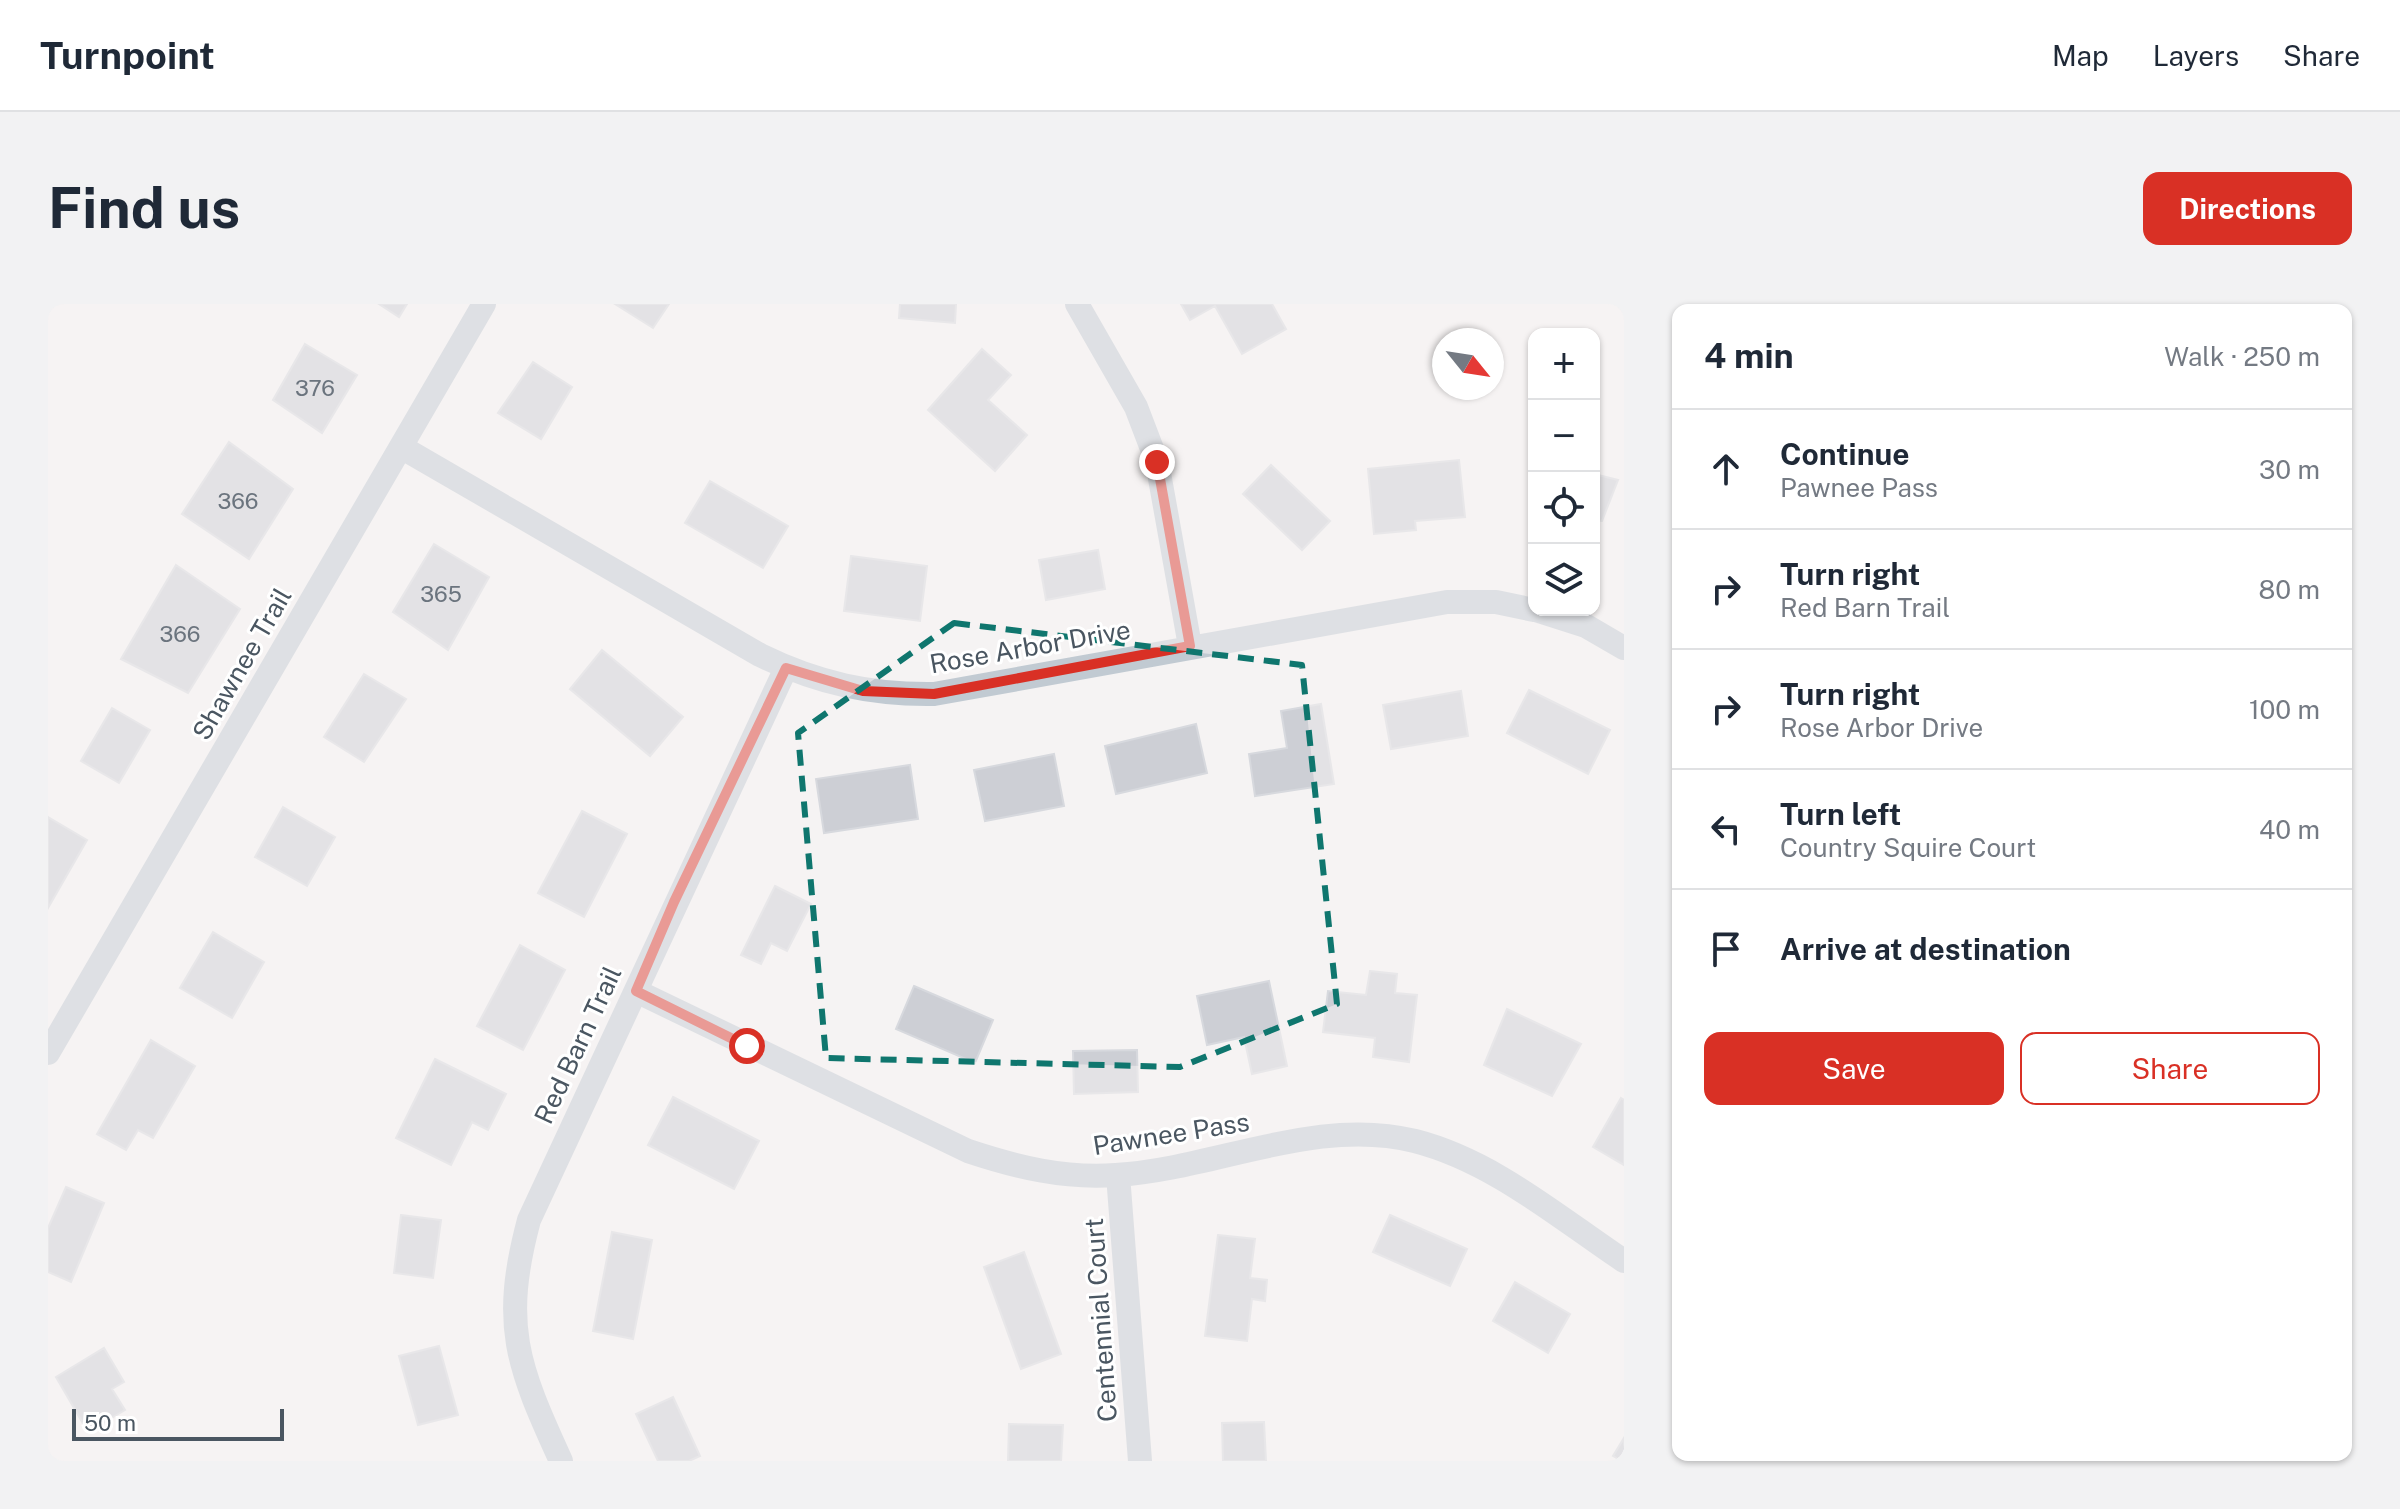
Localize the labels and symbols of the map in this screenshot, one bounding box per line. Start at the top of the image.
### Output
north arrow [1432,328,1504,400]
house number: 376 [295,375,335,401]
route end [1139,444,1175,480]
house number: 366 [218,488,258,514]
house number: 365 [420,581,462,607]
street label: Shawnee Trail [186,582,298,745]
street label: Rose Arbor Drive [927,614,1133,679]
house number: 366 [160,621,200,647]
street label: Red Barn Trail [528,961,628,1128]
route start [729,1028,765,1064]
street label: Pawnee Pass [1090,1106,1251,1161]
street label: Centennial Court [1078,1217,1123,1423]
scale bar [72,1405,284,1441]

